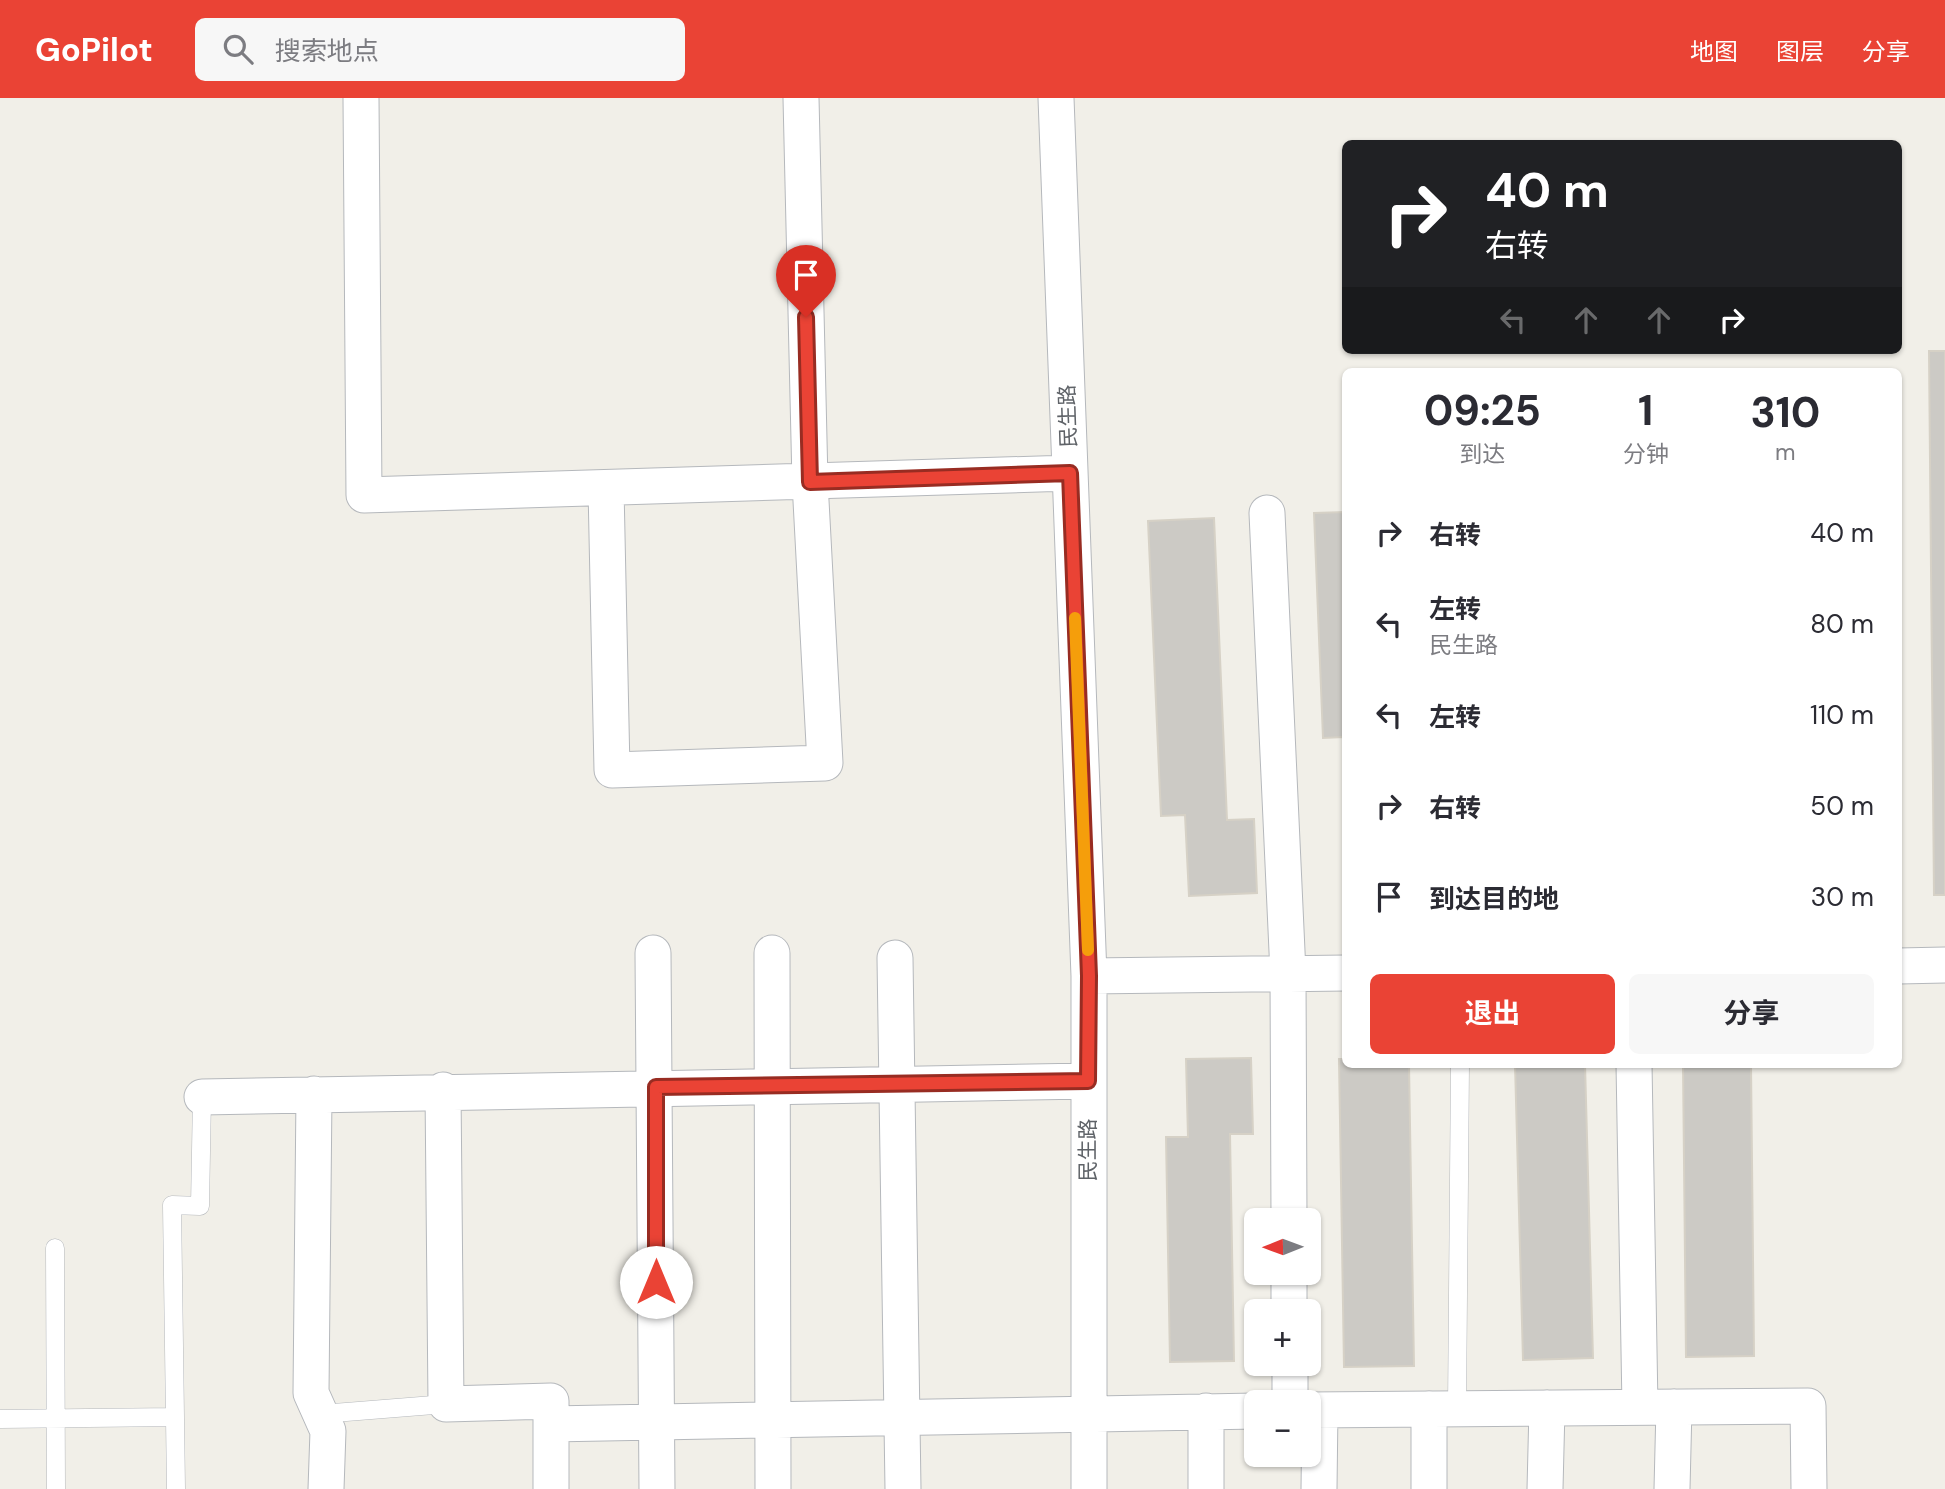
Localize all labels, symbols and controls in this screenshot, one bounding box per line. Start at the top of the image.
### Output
search box [195,18,685,81]
text: GoPilot [35,28,153,71]
icon: search [219,30,257,68]
text: 搜索地点 [275,34,379,68]
text: 地图 [1690,36,1738,67]
text: 图层 [1776,36,1824,67]
text: 分享 [1862,36,1910,67]
text: 40 m [1485,158,1609,222]
icon: right [1370,168,1461,259]
text: 右转 [1485,225,1549,267]
pin [776,245,836,317]
icon: arrive [787,256,825,294]
icon: left [1494,301,1532,339]
icon: ahead [1567,301,1605,339]
icon: ahead [1640,301,1678,339]
icon: right [1713,301,1751,339]
text: 09:25 [1424,383,1541,438]
text: 1 [1638,383,1653,438]
street label: 民生路 [1053,384,1083,448]
text: 310 [1750,385,1820,440]
text: m [1775,437,1796,467]
text: 到达 [1459,439,1505,469]
text: 分钟 [1623,439,1669,469]
icon: right [1370,514,1408,552]
text: 40 m [1810,516,1874,550]
text: 右转 [1429,518,1481,552]
text: 左转 [1429,592,1481,626]
icon: left [1370,605,1408,643]
text: 80 m [1810,607,1874,641]
text: 民生路 [1429,630,1498,660]
icon: left [1370,696,1408,734]
text: 110 m [1810,698,1874,732]
text: 左转 [1429,700,1481,734]
icon: right [1370,787,1408,825]
text: 50 m [1810,789,1874,823]
text: 右转 [1429,791,1481,825]
icon: arrive [1370,878,1408,916]
text: 30 m [1811,880,1874,914]
text: 到达目的地 [1429,882,1559,916]
button: 退出 [1370,974,1615,1054]
button: 分享 [1629,974,1874,1054]
street label: 民生路 [1074,1119,1102,1182]
north arrow [1244,1208,1321,1284]
map controls [1244,1208,1321,1467]
position arrow [619,1245,693,1319]
button: + [1244,1299,1321,1376]
button: − [1244,1390,1321,1467]

